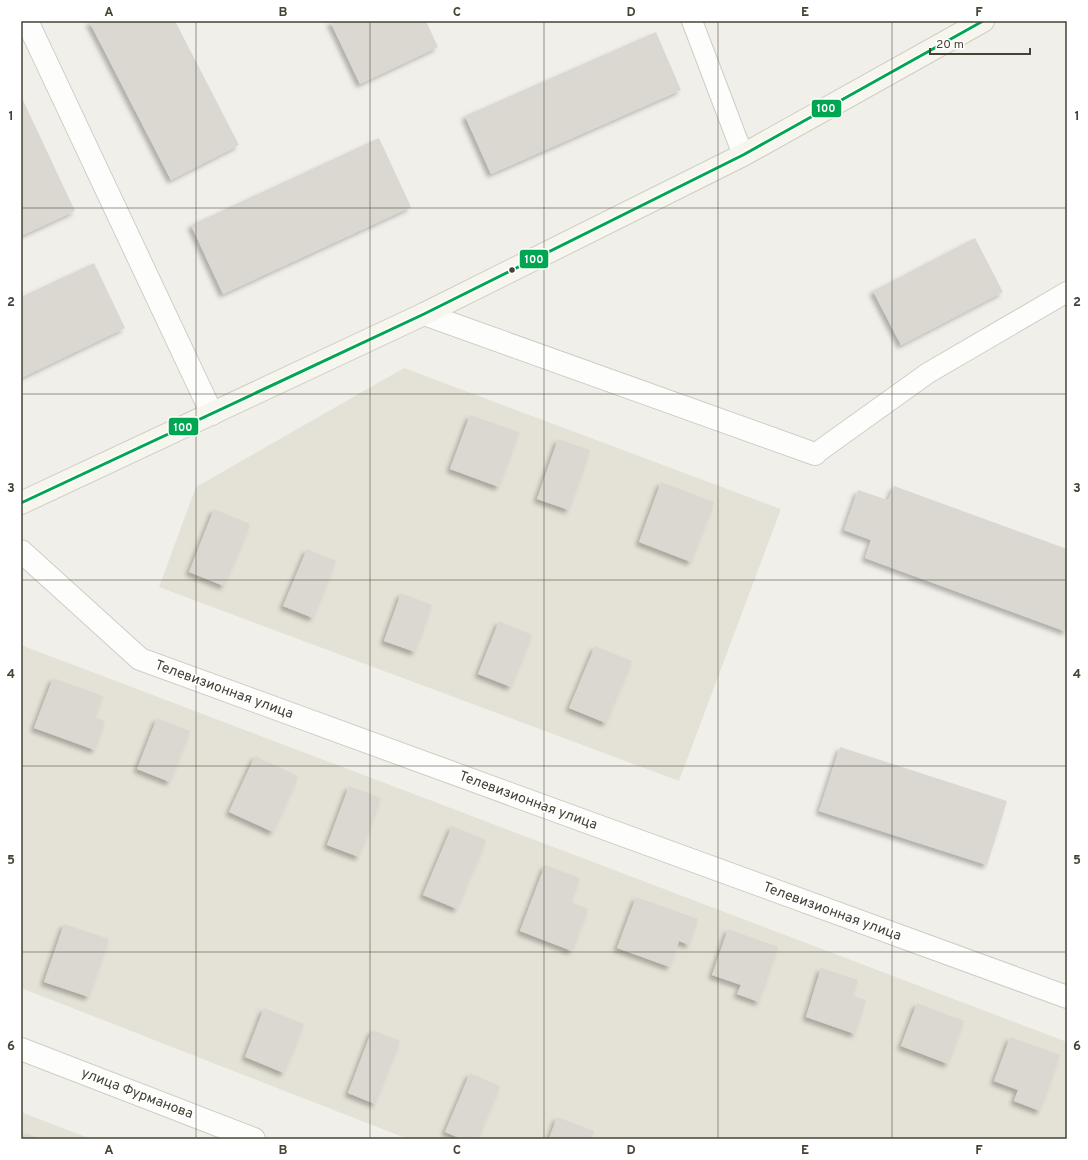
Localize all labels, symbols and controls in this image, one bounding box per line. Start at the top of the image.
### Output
text: A [104,5,114,21]
text: B [279,5,288,21]
text: C [453,5,461,21]
text: D [626,5,636,21]
text: E [801,5,809,21]
text: F [975,5,983,21]
scale bar [930,30,1030,56]
text: 20 m [936,37,964,53]
line badge: 100 [811,99,842,118]
text: 100 [817,102,835,116]
text: 1 [8,109,14,125]
text: 1 [1074,109,1080,125]
line badge: 100 [519,249,549,269]
text: 100 [525,253,543,267]
unlabelled marker [507,265,517,275]
text: 2 [7,295,15,311]
text: 2 [1073,295,1081,311]
line badge: 100 [168,417,199,436]
text: 100 [174,421,192,435]
text: 3 [7,481,15,497]
text: 3 [1073,481,1081,497]
street label: Телевизионная улица [152,657,296,723]
text: 4 [7,667,15,683]
text: 4 [1073,667,1081,683]
street label: Телевизионная улица [456,768,600,834]
text: 5 [7,853,15,869]
text: 5 [1073,853,1081,869]
street label: Телевизионная улица [760,879,904,945]
text: 6 [7,1039,15,1055]
text: 6 [1073,1039,1081,1055]
street label: улица Фурманова [79,1065,195,1123]
text: A [104,1143,114,1159]
text: B [279,1143,288,1159]
text: C [453,1143,461,1159]
text: D [626,1143,636,1159]
text: E [801,1143,809,1159]
text: F [975,1143,983,1159]

